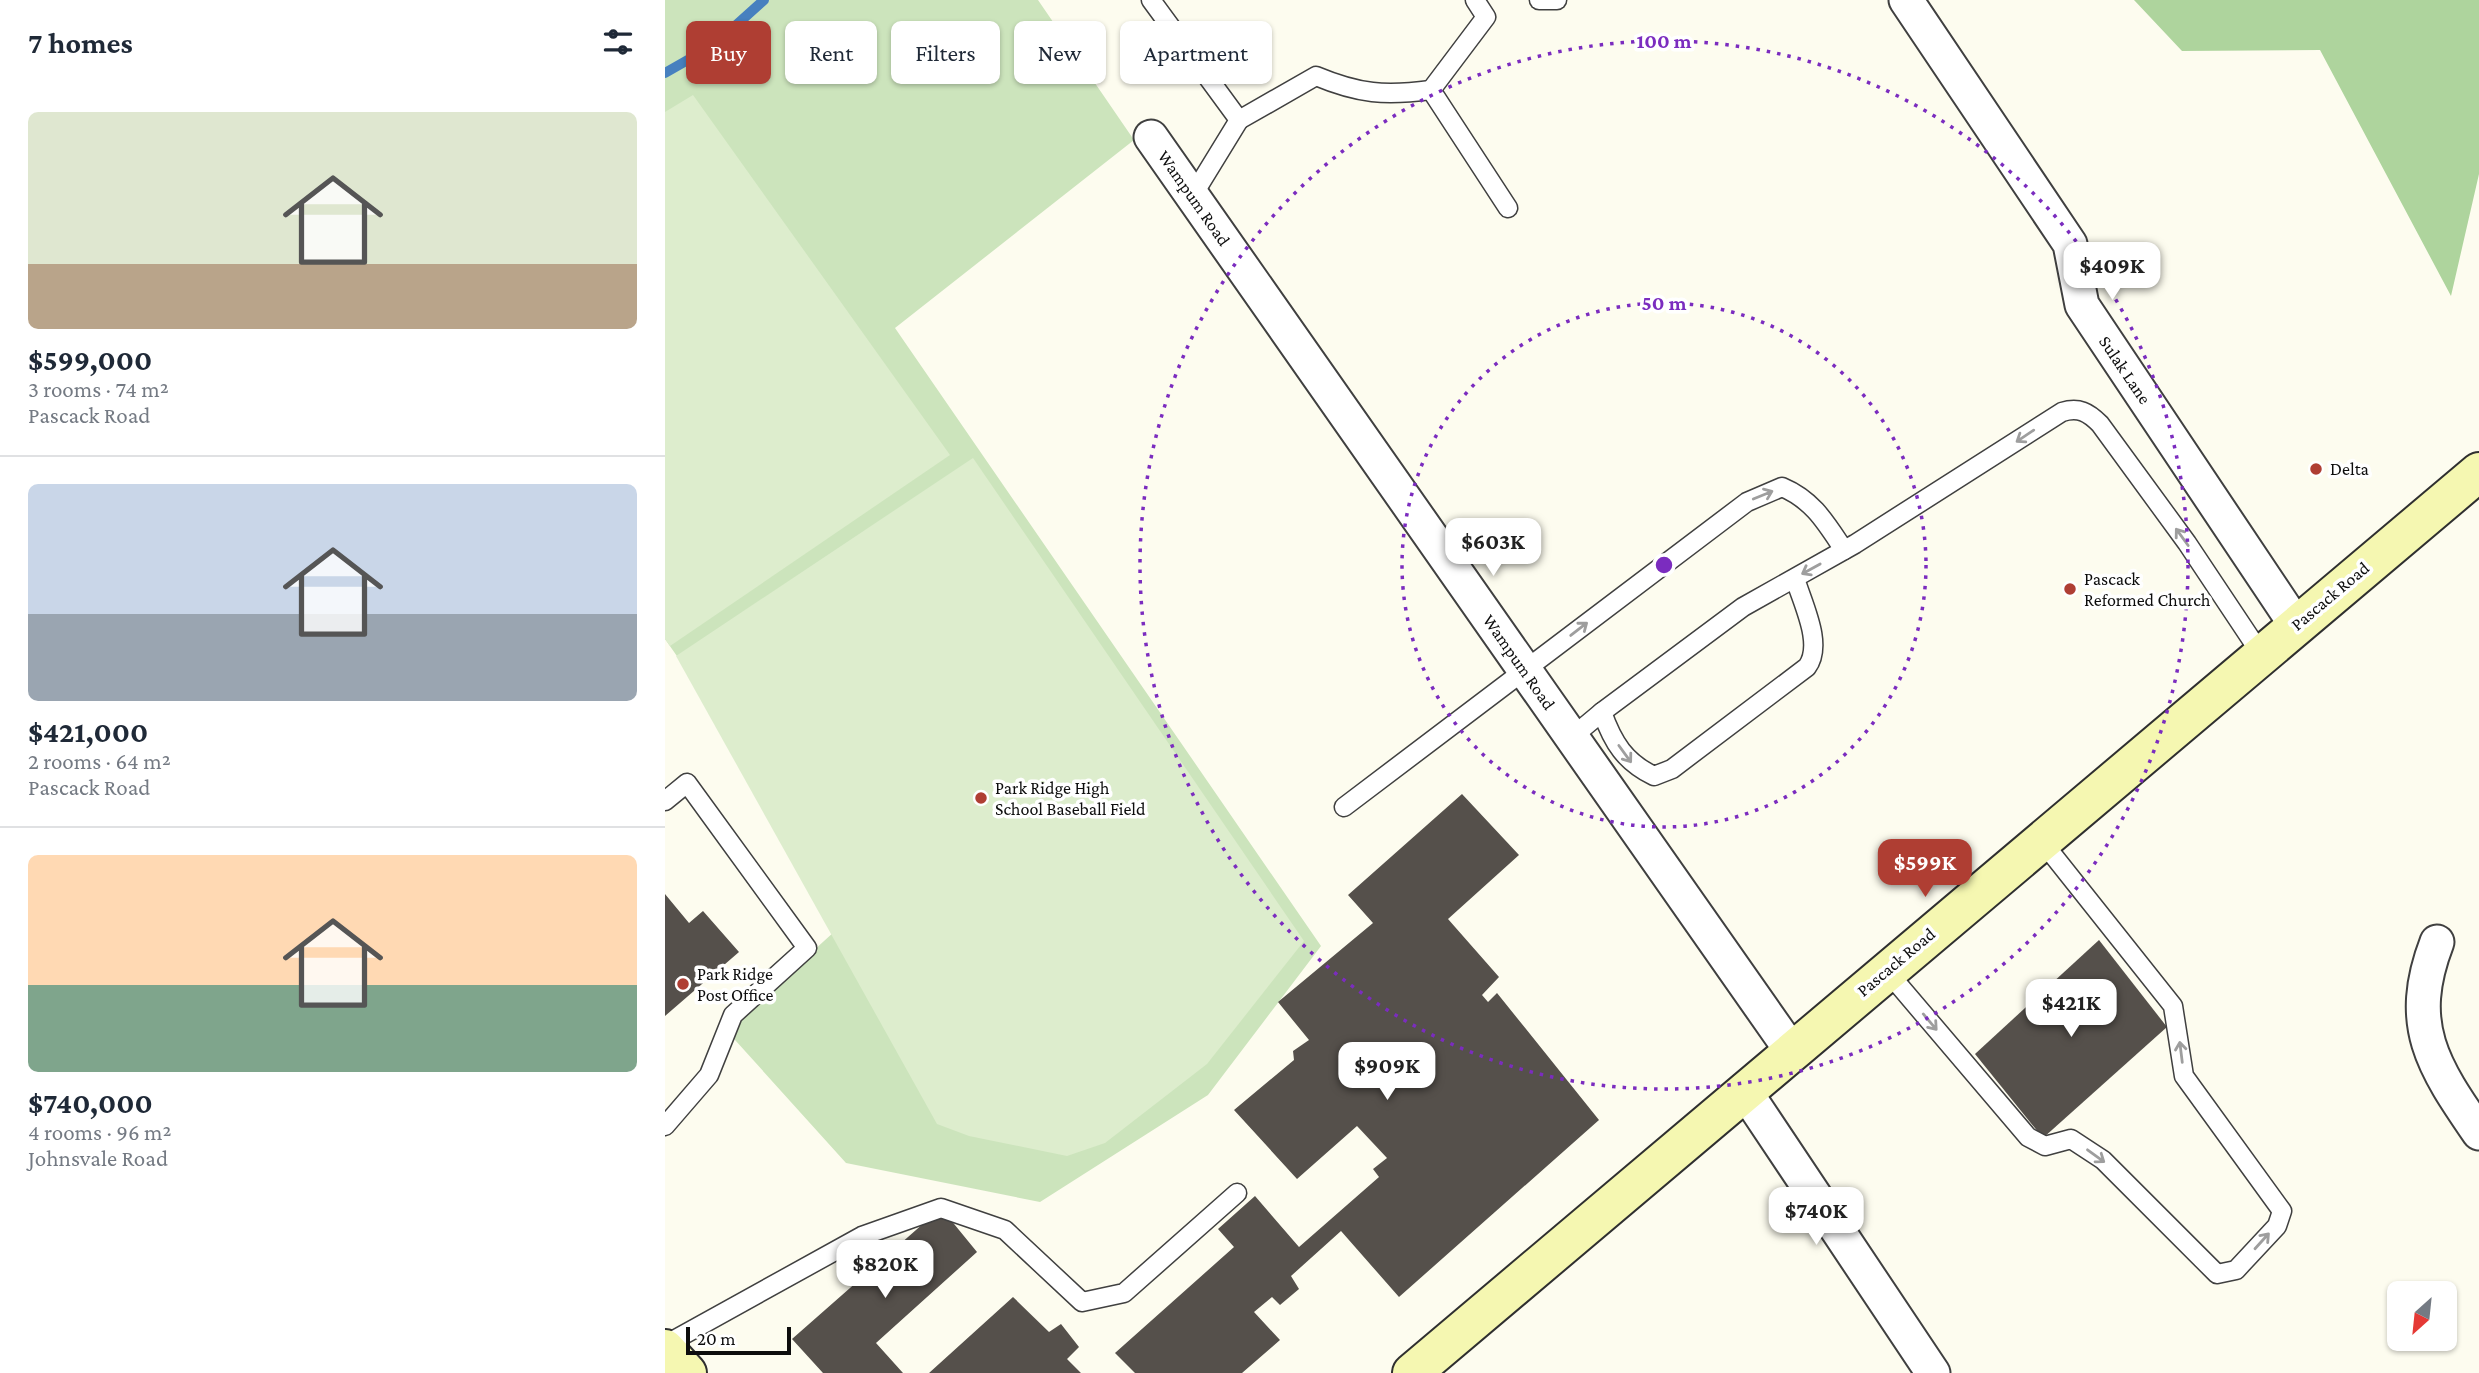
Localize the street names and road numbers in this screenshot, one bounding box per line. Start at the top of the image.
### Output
street label: Wampum Road [1154,146,1235,250]
street label: Sulak Lane [2095,332,2155,408]
street label: Pascack Road [2287,557,2374,634]
street label: Wampum Road [1479,610,1560,714]
street label: Pascack Road [1853,923,1940,1000]

